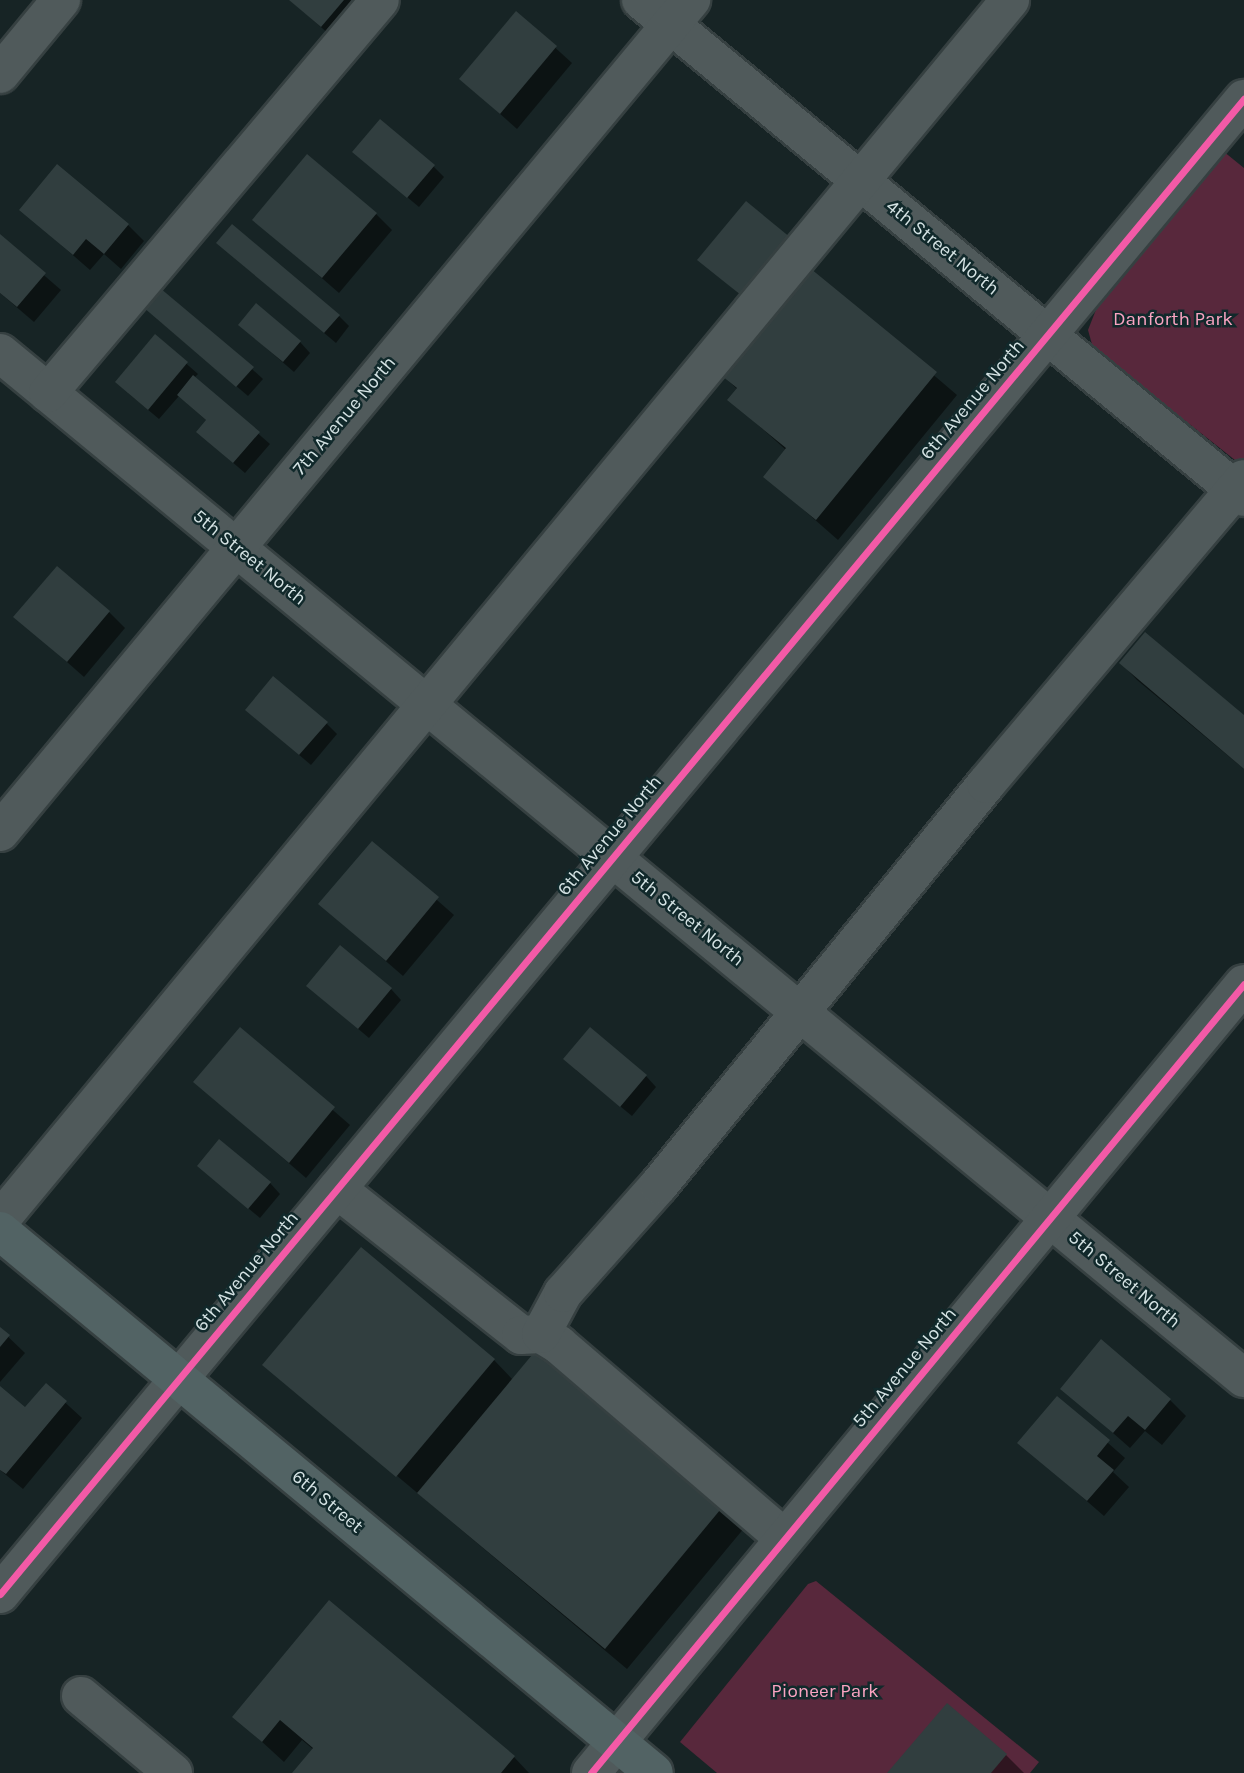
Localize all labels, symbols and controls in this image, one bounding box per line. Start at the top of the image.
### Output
street label: 4th Street North [881,195,1003,301]
park label: Danforth Park [1113,309,1233,331]
street label: 6th Avenue North [916,335,1030,465]
street label: 7th Avenue North [289,352,401,480]
street label: 5th Street North [188,505,310,611]
street label: 6th Avenue North [553,771,667,901]
street label: 5th Street North [626,866,748,972]
street label: 6th Avenue North [190,1207,304,1337]
street label: 5th Street North [1063,1226,1185,1334]
street label: 5th Avenue North [848,1303,962,1433]
street label: 6th Street [287,1466,367,1538]
park label: Pioneer Park [771,1681,879,1703]

